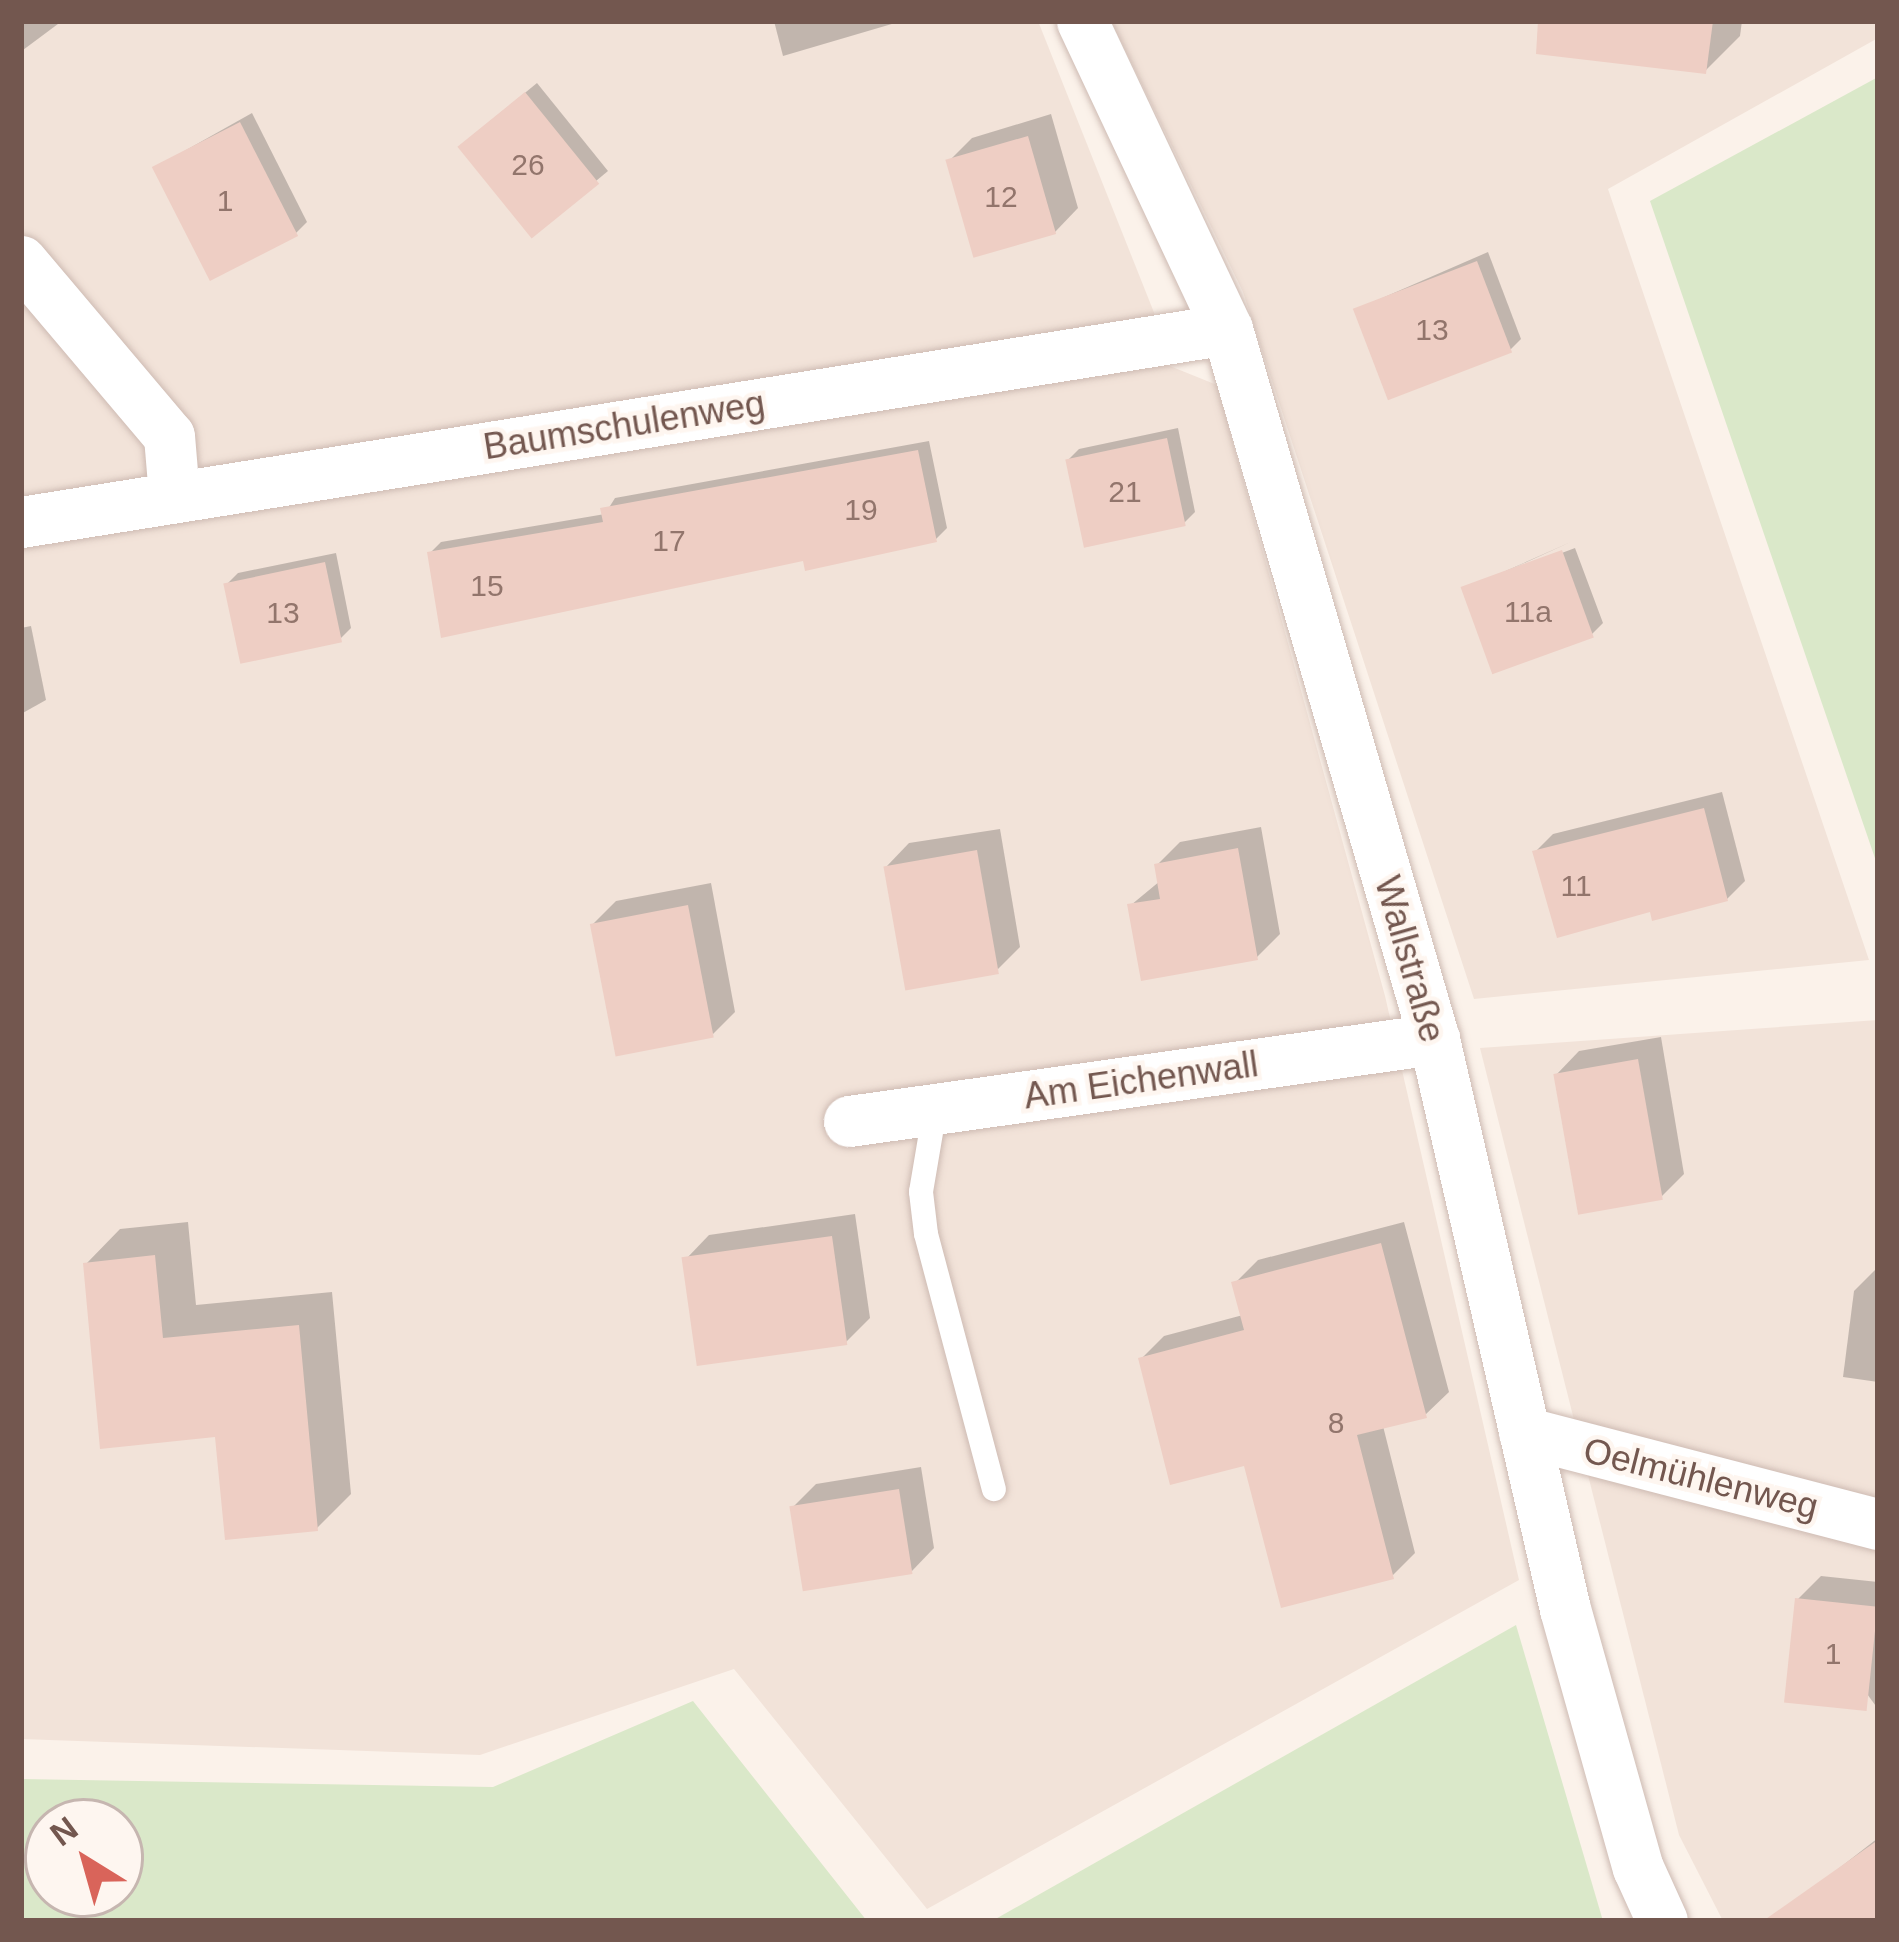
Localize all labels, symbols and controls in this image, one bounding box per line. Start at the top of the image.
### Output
house number: 26 [511,147,545,183]
house number: 12 [984,179,1018,215]
house number: 1 [217,183,233,219]
house number: 13 [1415,312,1449,348]
street label: Baumschulenweg [480,381,768,469]
house number: 21 [1108,474,1142,510]
house number: 19 [844,492,878,528]
house number: 17 [652,523,686,559]
house number: 15 [470,568,504,604]
house number: 11a [1504,594,1552,630]
house number: 13 [266,595,300,631]
house number: 11 [1560,868,1592,904]
street label: Wallstraße [1366,871,1454,1047]
street label: Am Eichenwall [1021,1042,1261,1118]
house number: 8 [1328,1405,1344,1441]
street label: Oelmühlenweg [1579,1428,1823,1528]
house number: 1 [1825,1636,1841,1672]
north arrow [24,1798,144,1918]
text: N [43,1809,84,1853]

